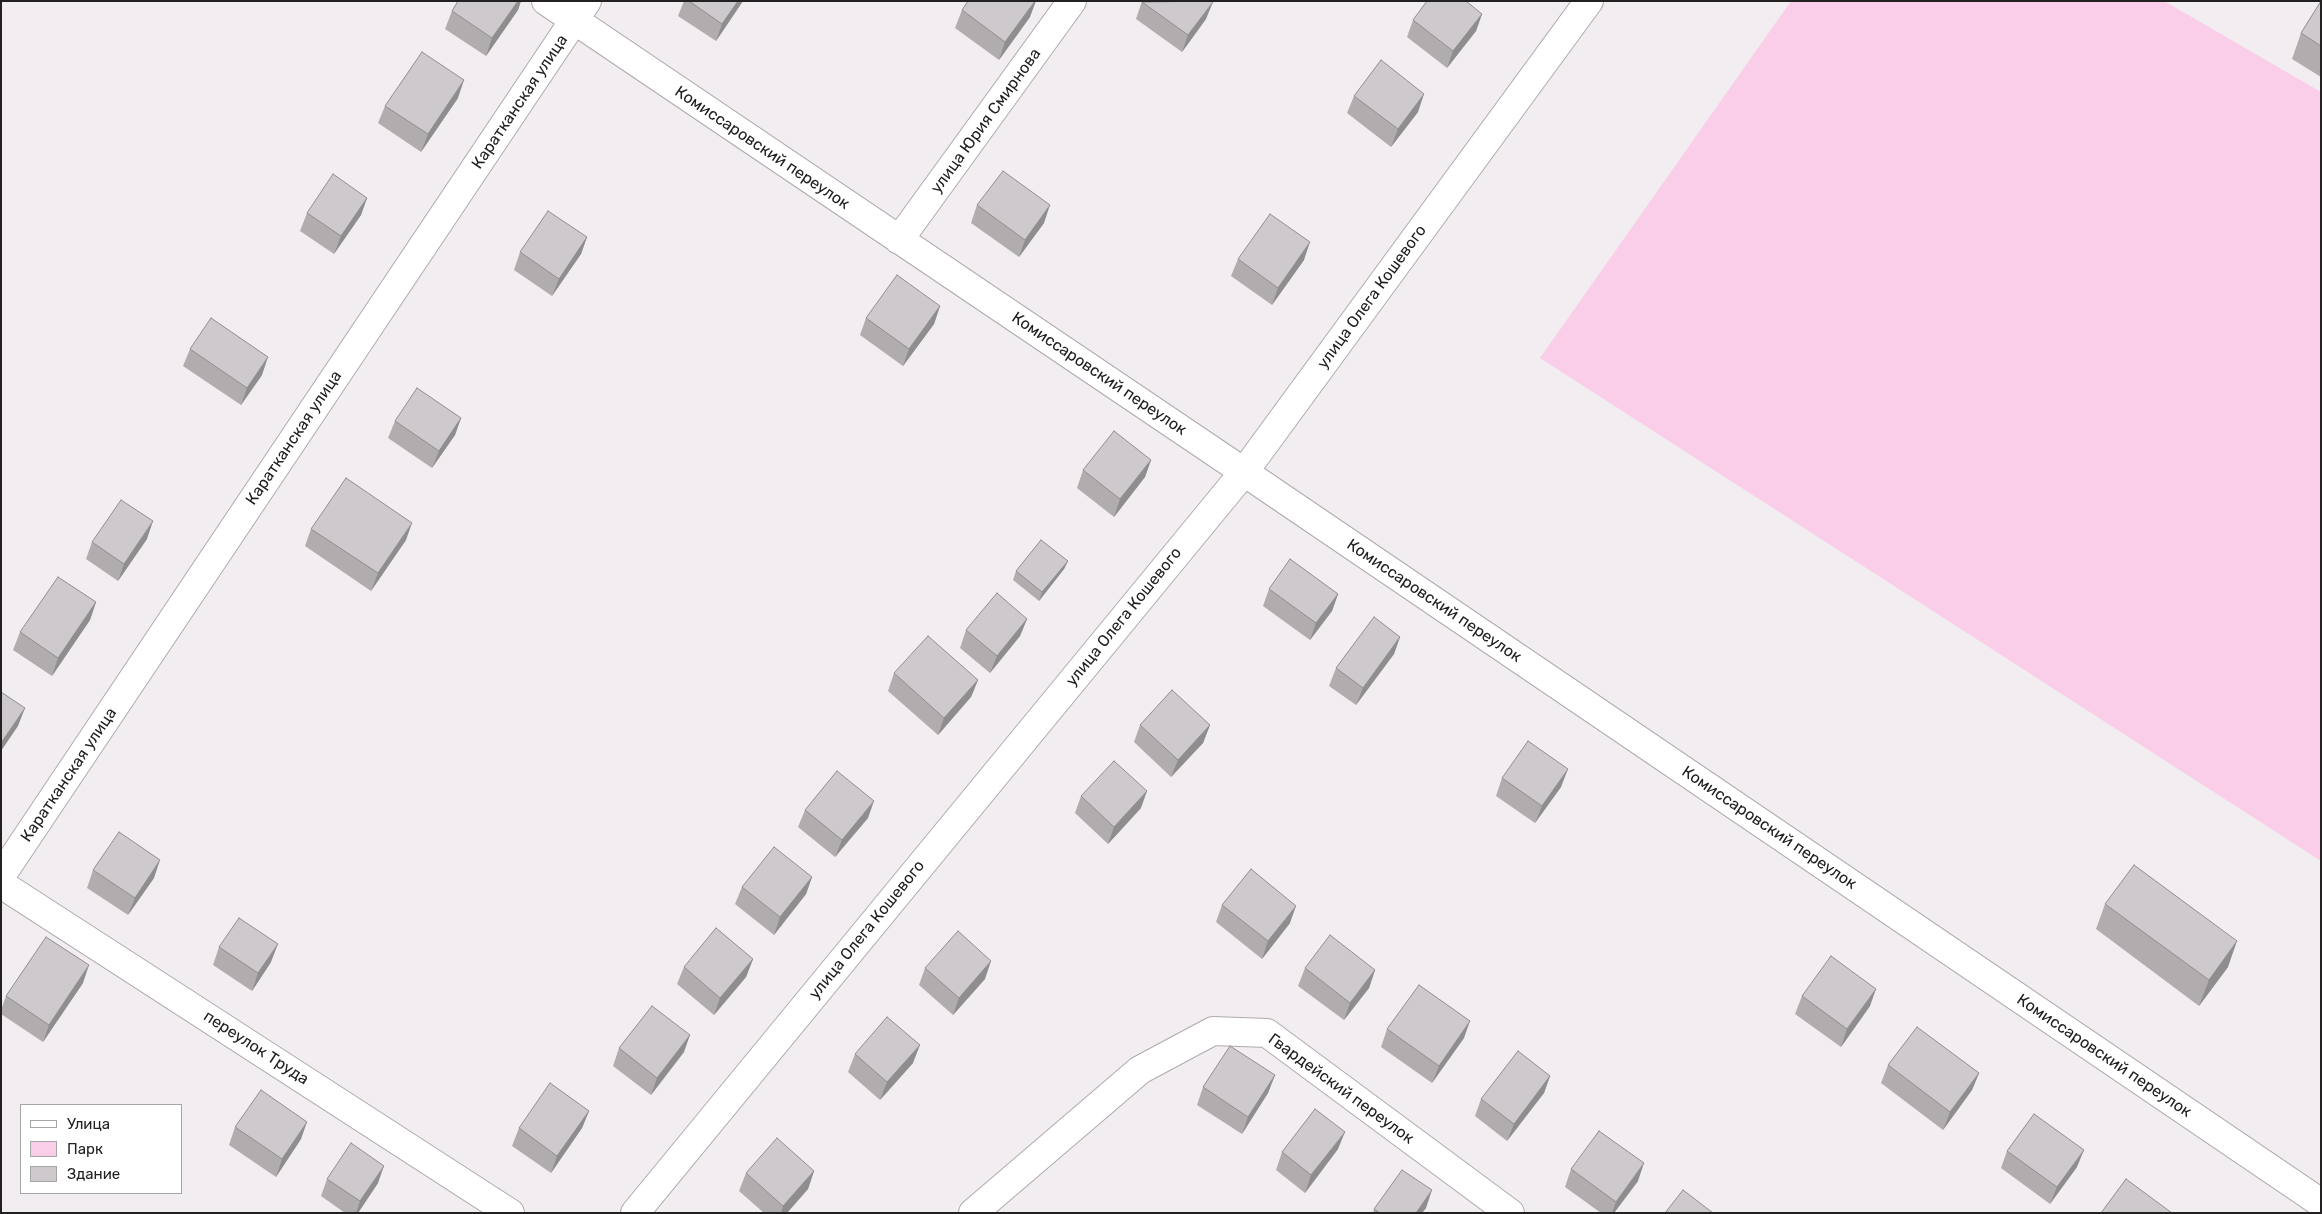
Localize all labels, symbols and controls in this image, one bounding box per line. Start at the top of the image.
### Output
street label: Каратканская улица [468,31,572,173]
street label: улица Юрия Смирнова [927,45,1045,197]
street label: Комиссаровский переулок [671,82,853,214]
street label: улица Олега Кошевого [1313,221,1431,373]
street label: Комиссаровский переулок [1008,308,1190,440]
street label: Каратканская улица [242,367,346,509]
street label: Комиссаровский переулок [1343,535,1525,667]
street label: улица Олега Кошевого [1062,544,1186,690]
street label: Каратканская улица [17,704,121,846]
street label: Комиссаровский переулок [1678,762,1860,894]
street label: улица Олега Кошевого [805,857,929,1003]
street label: Комиссаровский переулок [2013,990,2195,1122]
street label: переулок Труда [200,1007,312,1089]
street label: Гвардейский переулок [1264,1030,1418,1148]
legend [20,1104,182,1194]
text: Улица [67,1115,110,1133]
text: Парк [67,1140,103,1158]
text: Здание [67,1165,120,1183]

